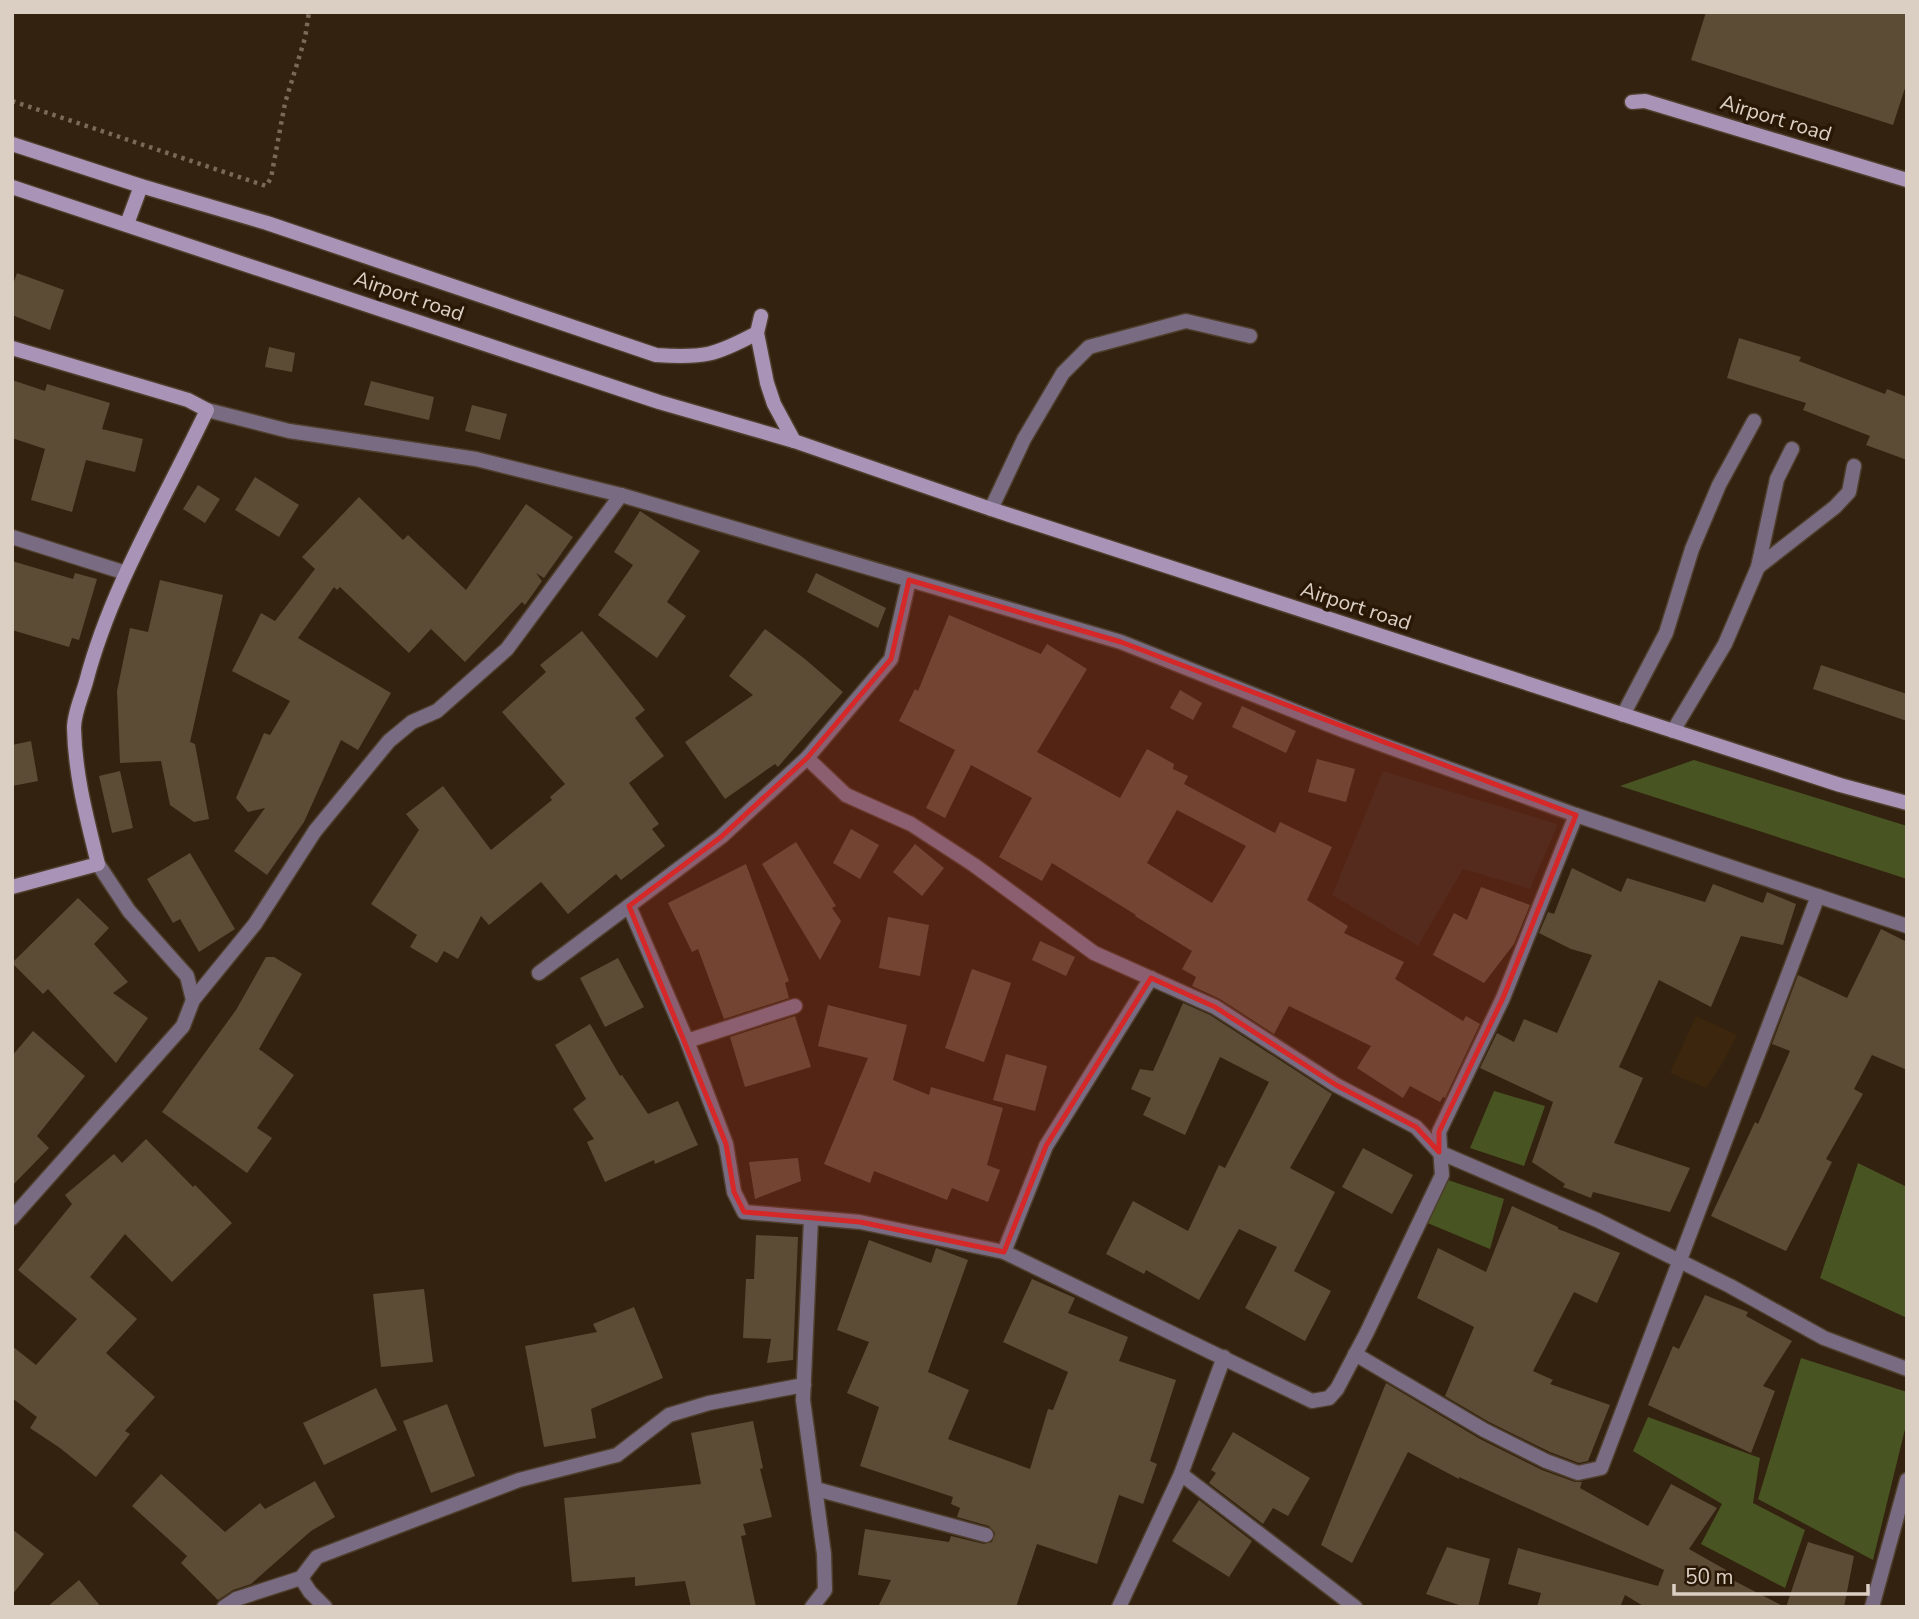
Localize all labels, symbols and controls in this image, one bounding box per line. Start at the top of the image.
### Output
street label: Airport road [1717,88,1835,148]
street label: Airport road [350,264,468,328]
street label: Airport road [1297,575,1415,637]
scale bar [1674,1552,1868,1596]
text: 50 m [1685,1563,1734,1591]

